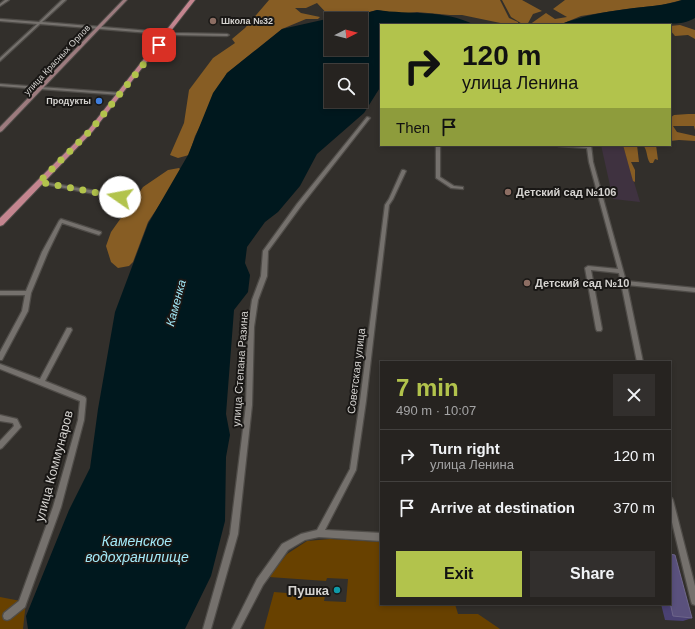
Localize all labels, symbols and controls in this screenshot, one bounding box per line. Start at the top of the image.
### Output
north arrow [324,12,368,56]
map controls [324,12,368,108]
marker: Школа №32 [208,16,218,26]
place label: Школа №32 [221,16,273,26]
street label: улица Красных Орлов [22,23,92,97]
pin [142,28,176,62]
icon: arrive [148,34,170,56]
icon: right [396,40,448,92]
text: 120 m [462,40,541,71]
button: search [324,64,368,108]
text: улица Ленина [462,73,578,93]
place label: Продукты [46,96,91,106]
marker: Продукты [94,96,104,106]
icon: arrive [438,116,460,138]
text: Then [396,119,430,136]
position arrow [99,176,141,218]
place label: Детский сад №106 [516,186,616,198]
marker: Детский сад №106 [503,187,513,197]
place label: Детский сад №10 [535,277,629,289]
water label: Каменка [163,278,189,328]
marker: Детский сад №10 [522,278,532,288]
street label: улица Степана Разина [230,310,250,427]
street label: Советская улица [345,327,367,415]
text: 7 min [396,374,459,401]
button: close [613,374,655,416]
text: 490 m · 10:07 [396,403,476,418]
street label: улица Коммунаров [32,409,76,523]
text: Turn right [430,440,500,457]
icon: right [396,445,418,467]
text: 120 m [613,447,655,464]
text: улица Ленина [430,457,514,472]
icon: arrive [396,497,418,519]
text: Arrive at destination [430,499,575,516]
text: 370 m [613,499,655,516]
water label: Каменское водохранилище [85,533,189,565]
button: Exit [396,551,522,597]
button: Share [530,551,655,597]
place label: Пушка [288,583,330,598]
marker: Пушка [332,585,342,595]

